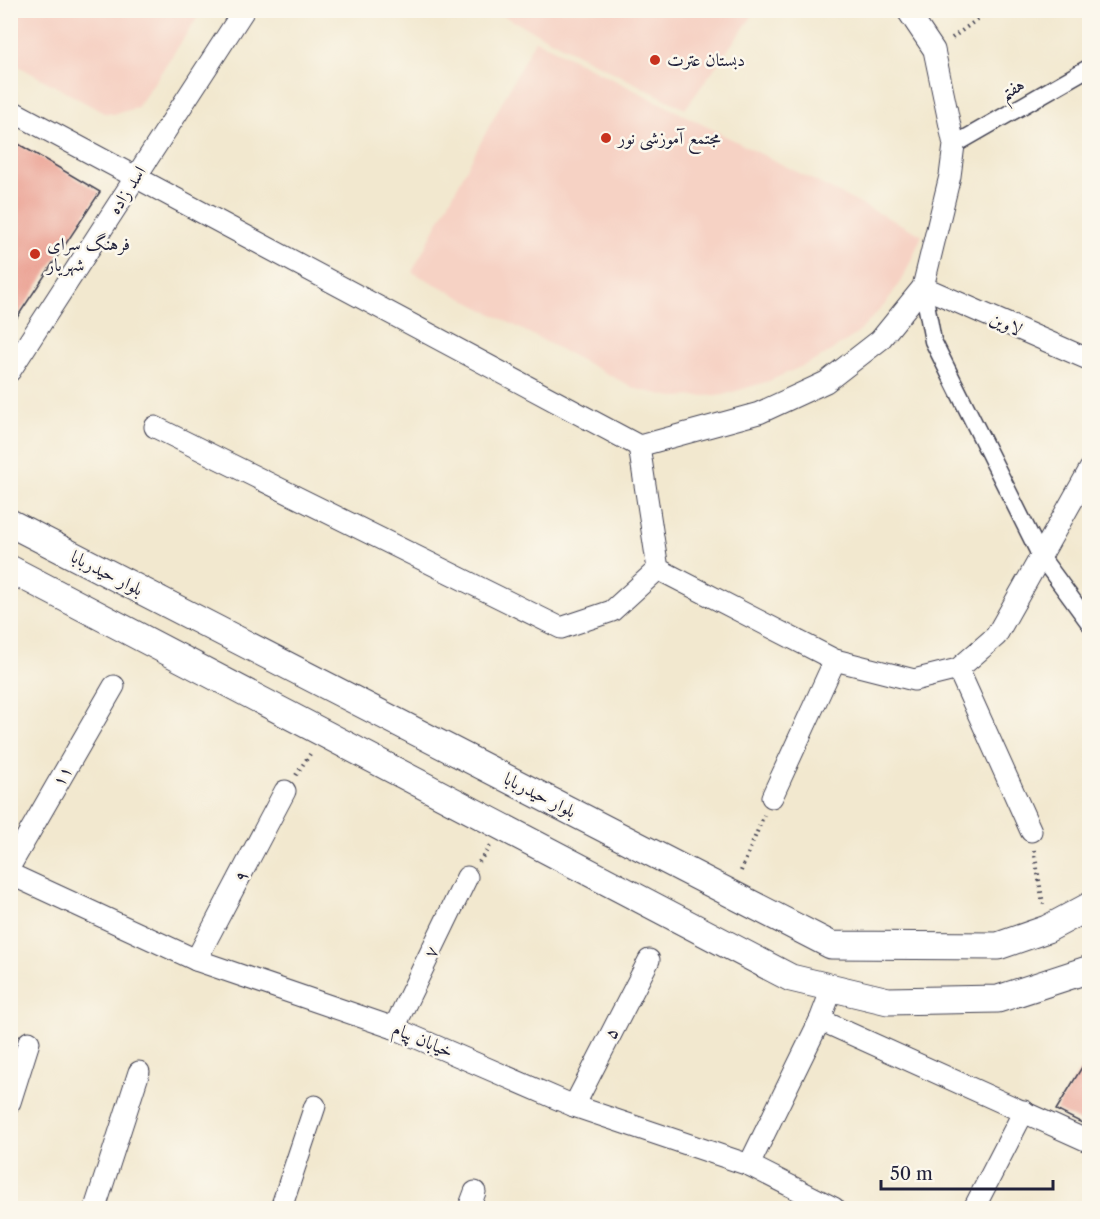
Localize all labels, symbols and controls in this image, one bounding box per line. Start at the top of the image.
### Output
place label: دبستان عترت [667,49,745,71]
marker: دبستان عترت [648,53,662,67]
street label: هفتم [996,73,1032,111]
place label: مجتمع آموزشی نور [616,127,721,154]
marker: مجتمع آموزشی نور [599,131,613,145]
street label: اسد زاده [103,162,151,218]
place label: فرهنگ سرای شهریار [45,232,130,277]
marker: فرهنگ سرای شهریار [28,247,42,261]
street label: لاوین [986,307,1026,341]
street label: بلوار حیدربابا [67,545,147,601]
street label: ۱۱ [47,761,77,791]
street label: بلوار حیدربابا [500,767,580,823]
street label: ۹ [229,866,253,886]
street label: ۷ [419,942,443,962]
street label: خیابان پیام [388,1017,457,1067]
street label: ۵ [599,1023,623,1043]
scale bar [881,1153,1054,1191]
text: 50 m [890,1163,933,1185]

